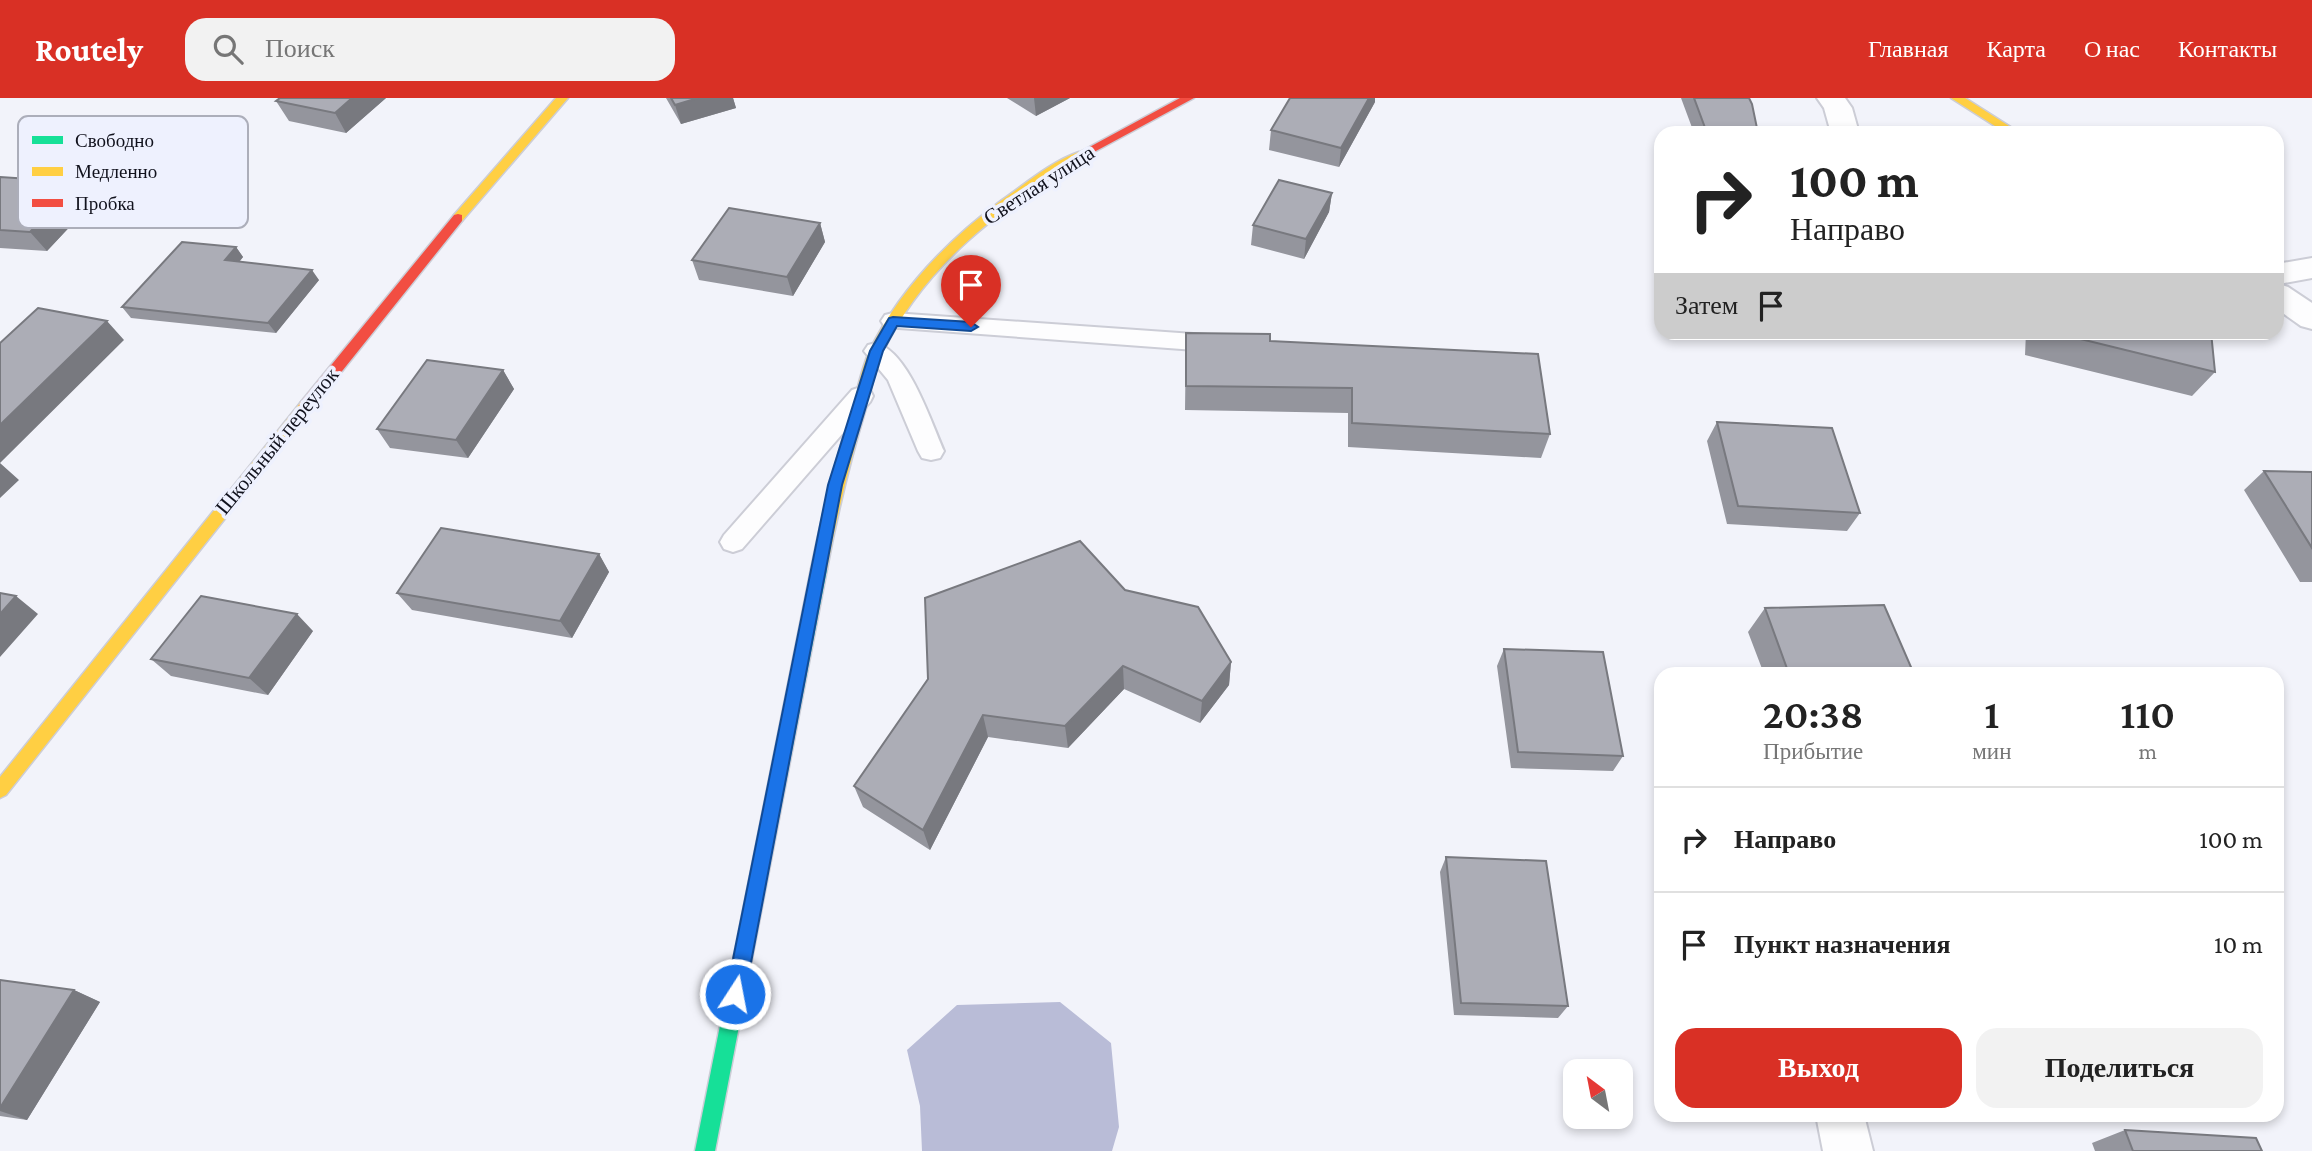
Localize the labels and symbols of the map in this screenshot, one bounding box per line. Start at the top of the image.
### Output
legend [18,116,248,228]
text: Свободно [75,130,154,151]
street label: Светлая улица [979,140,1099,230]
text: Медленно [75,161,157,182]
text: Пробка [75,193,135,214]
pin [941,255,1001,327]
street label: Школьный переулок [210,362,344,519]
position arrow [698,957,772,1031]
north arrow [1563,1059,1633,1129]

